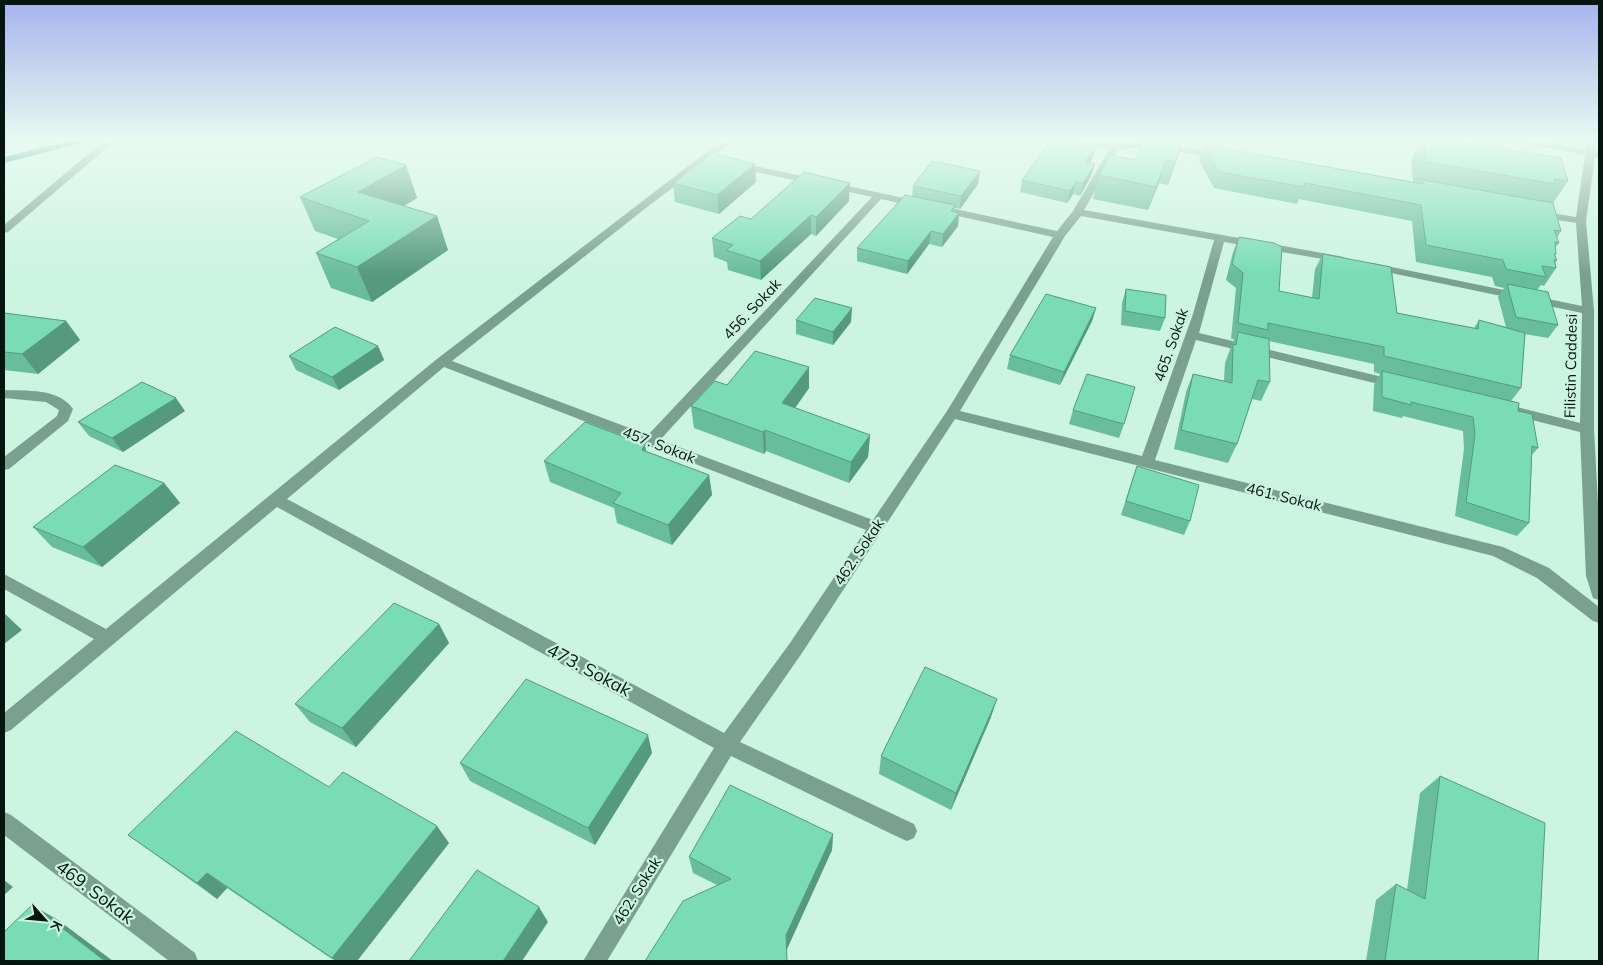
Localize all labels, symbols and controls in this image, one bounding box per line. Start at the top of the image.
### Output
street label: 456. Sokak [719,274,785,343]
street label: 465. Sokak [1149,305,1192,384]
street label: Filistin Caddesi [1560,314,1581,418]
street label: 457. Sokak [620,422,699,467]
street label: 461. Sokak [1245,478,1324,515]
street label: 462. Sokak [829,514,888,589]
street label: 473. Sokak [543,638,636,702]
street label: 462. Sokak [608,853,665,928]
street label: 469. Sokak [52,855,140,929]
north arrow [20,895,70,945]
text: K [46,918,67,935]

